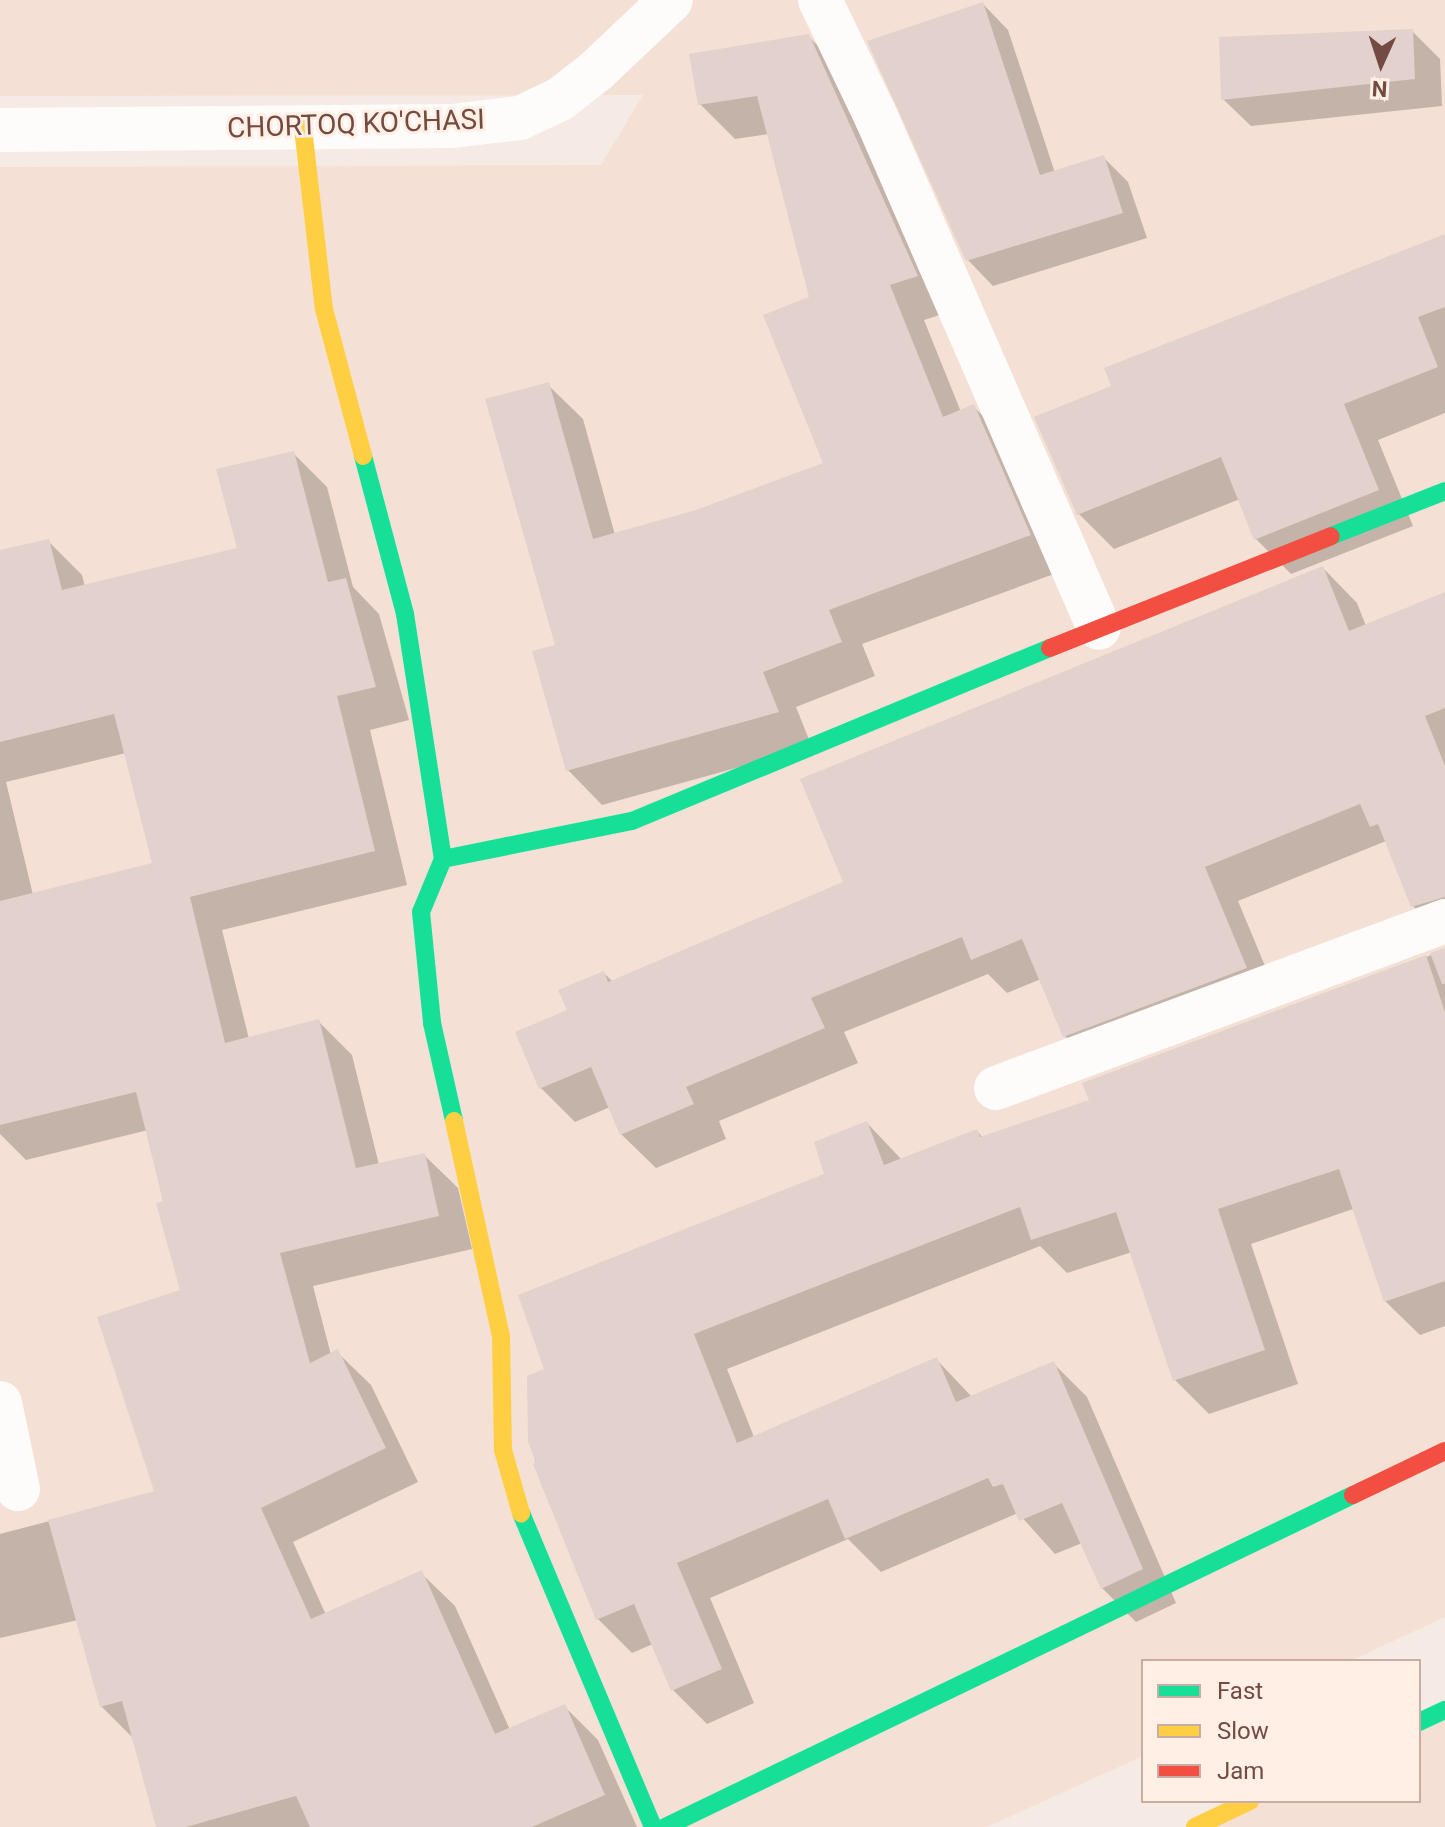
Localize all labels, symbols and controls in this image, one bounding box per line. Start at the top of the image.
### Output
north arrow [1341,24,1421,104]
text: N [1371,76,1388,101]
street label: CHORTOQ KO'CHASI [227,103,485,145]
legend [1141,1659,1421,1803]
text: Fast [1217,1677,1263,1705]
text: Slow [1217,1717,1269,1745]
text: Jam [1217,1757,1264,1785]

